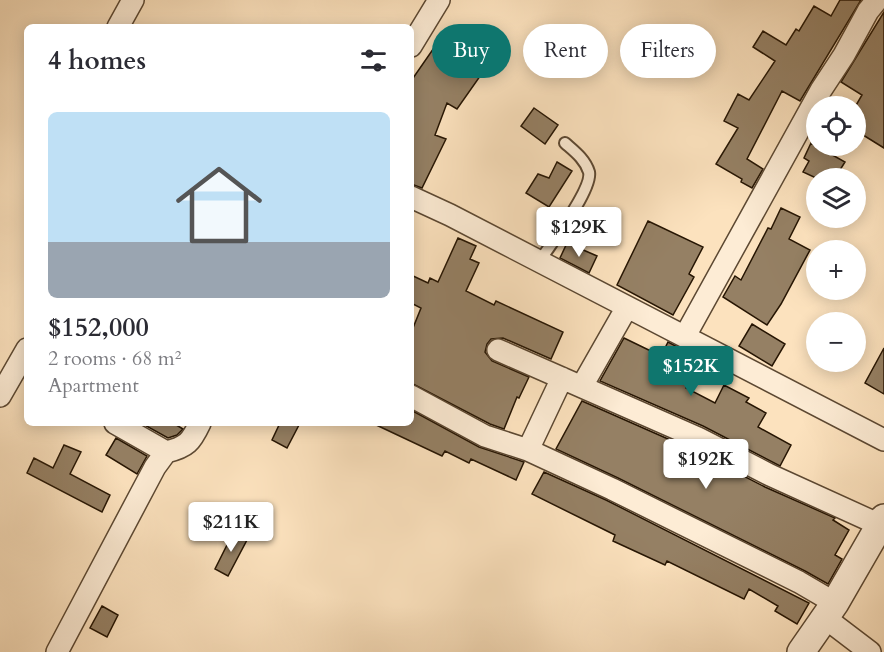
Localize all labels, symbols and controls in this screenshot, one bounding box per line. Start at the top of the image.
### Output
chip: Buy [432,24,511,78]
chip: Rent [523,24,608,78]
chip: Filters [620,24,716,78]
text: 4 homes [48,43,146,78]
icon: filters [357,44,390,77]
map controls [806,96,866,372]
button: locate [806,96,866,156]
icon: home [165,151,273,259]
button: layers [806,168,866,228]
pin: $129K [537,207,621,258]
text: $129K [550,213,608,240]
button: + [806,240,866,300]
text: $152,000 [48,310,149,345]
button: − [806,312,866,372]
text: 2 rooms · 68 m² [48,345,181,372]
pin: $152K [649,346,733,397]
text: $152K [662,352,720,379]
text: Apartment [48,372,139,399]
pin: $192K [664,439,748,490]
text: $192K [677,445,735,472]
pin: $211K [189,502,273,553]
text: $211K [202,508,260,535]

